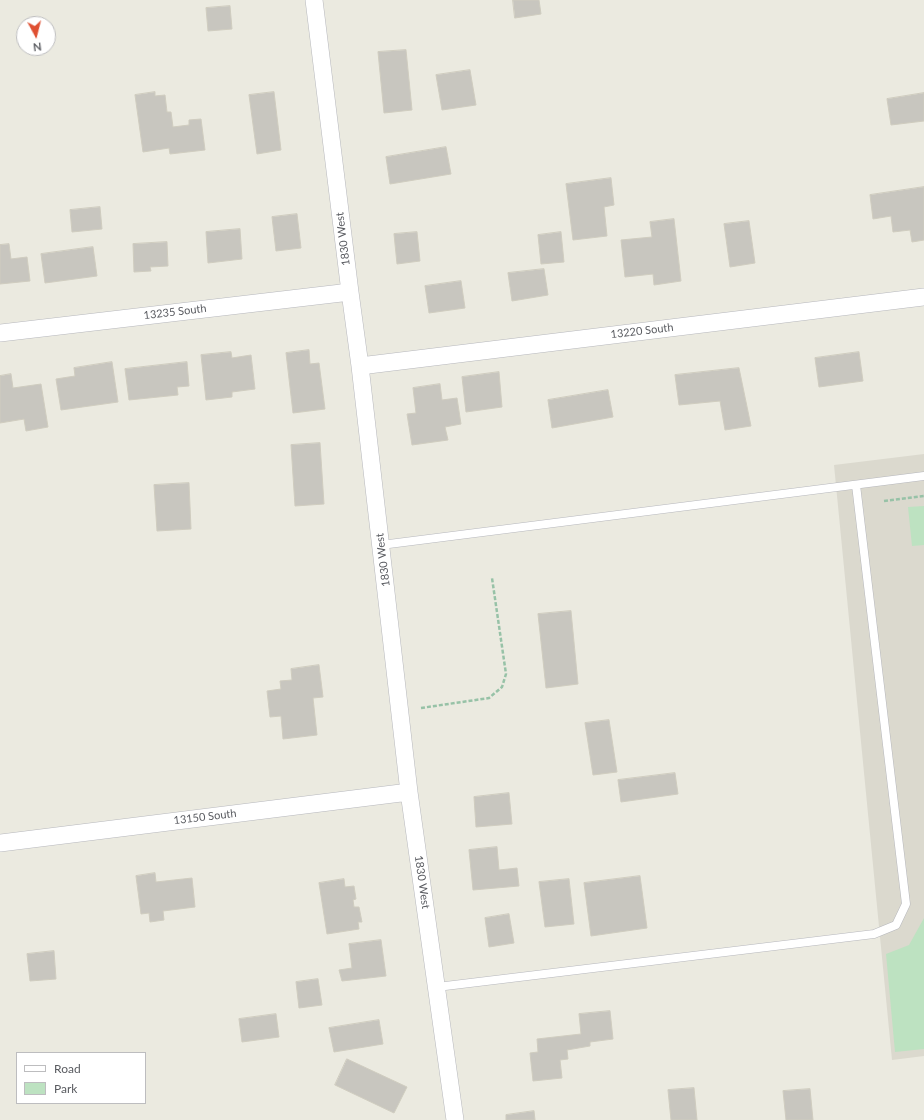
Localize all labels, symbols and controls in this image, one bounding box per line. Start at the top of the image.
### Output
north arrow [16,16,56,56]
text: N [32,40,42,54]
street label: 1830 West [333,212,353,266]
street label: 13235 South [143,302,207,322]
street label: 13220 South [610,321,674,341]
street label: 1830 West [373,533,393,587]
street label: 13150 South [173,807,237,827]
street label: 1830 West [412,855,432,909]
legend [16,1052,146,1104]
text: Road [54,1061,81,1076]
text: Park [54,1081,77,1096]

